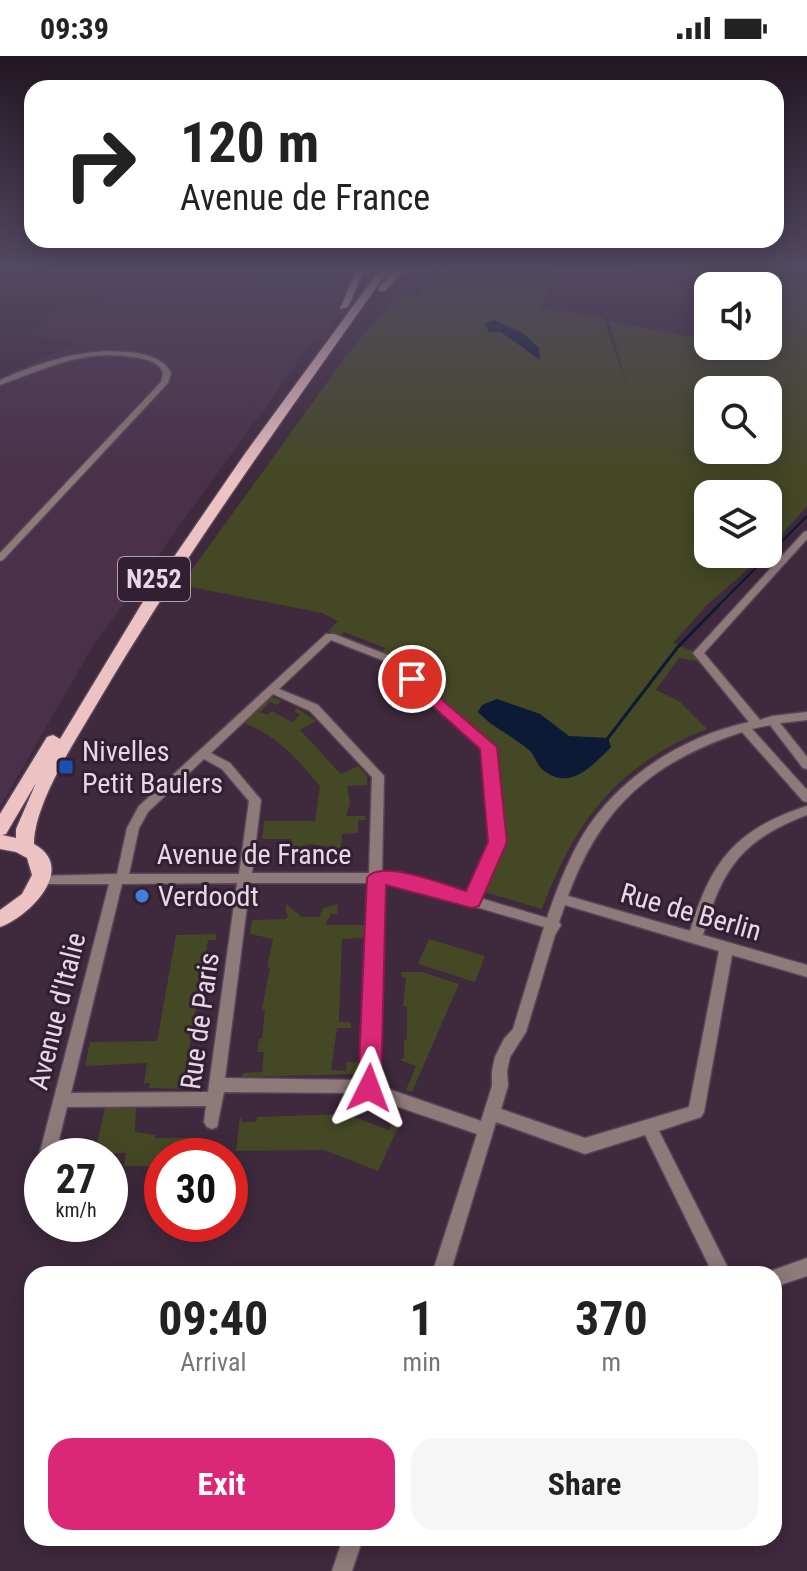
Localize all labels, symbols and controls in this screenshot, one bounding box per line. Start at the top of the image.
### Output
text: 09:39 [40,11,109,46]
text: 120 m [180,110,319,176]
icon: right [48,112,152,216]
text: Avenue de France [180,177,430,219]
map controls [694,272,782,568]
button: sound [694,272,782,360]
button: search [694,376,782,464]
button: layers [694,480,782,568]
road number: N252 [118,557,190,601]
pin [378,645,446,713]
icon: arrive [390,657,434,701]
place label: Nivelles Petit Baulers [82,735,223,800]
marker: Nivelles Petit Baulers [57,758,75,776]
street label: Avenue de France [157,838,351,871]
street label: Rue de Berlin [617,876,765,948]
place label: Verdoodt [158,880,259,913]
marker: Verdoodt [133,887,151,905]
street label: Avenue d'Italie [22,929,92,1093]
street label: Rue de Paris [174,950,226,1092]
position arrow [327,1046,411,1130]
speed limit sign: 30 [144,1138,248,1242]
text: 27 [56,1156,96,1203]
text: km/h [55,1198,97,1222]
text: 09:40 [158,1290,268,1347]
text: 1 [410,1290,434,1347]
text: 370 [575,1290,648,1347]
text: Arrival [180,1347,246,1377]
text: min [403,1347,441,1377]
text: m [602,1347,621,1377]
button: Exit [48,1438,395,1530]
button: Share [411,1438,758,1530]

